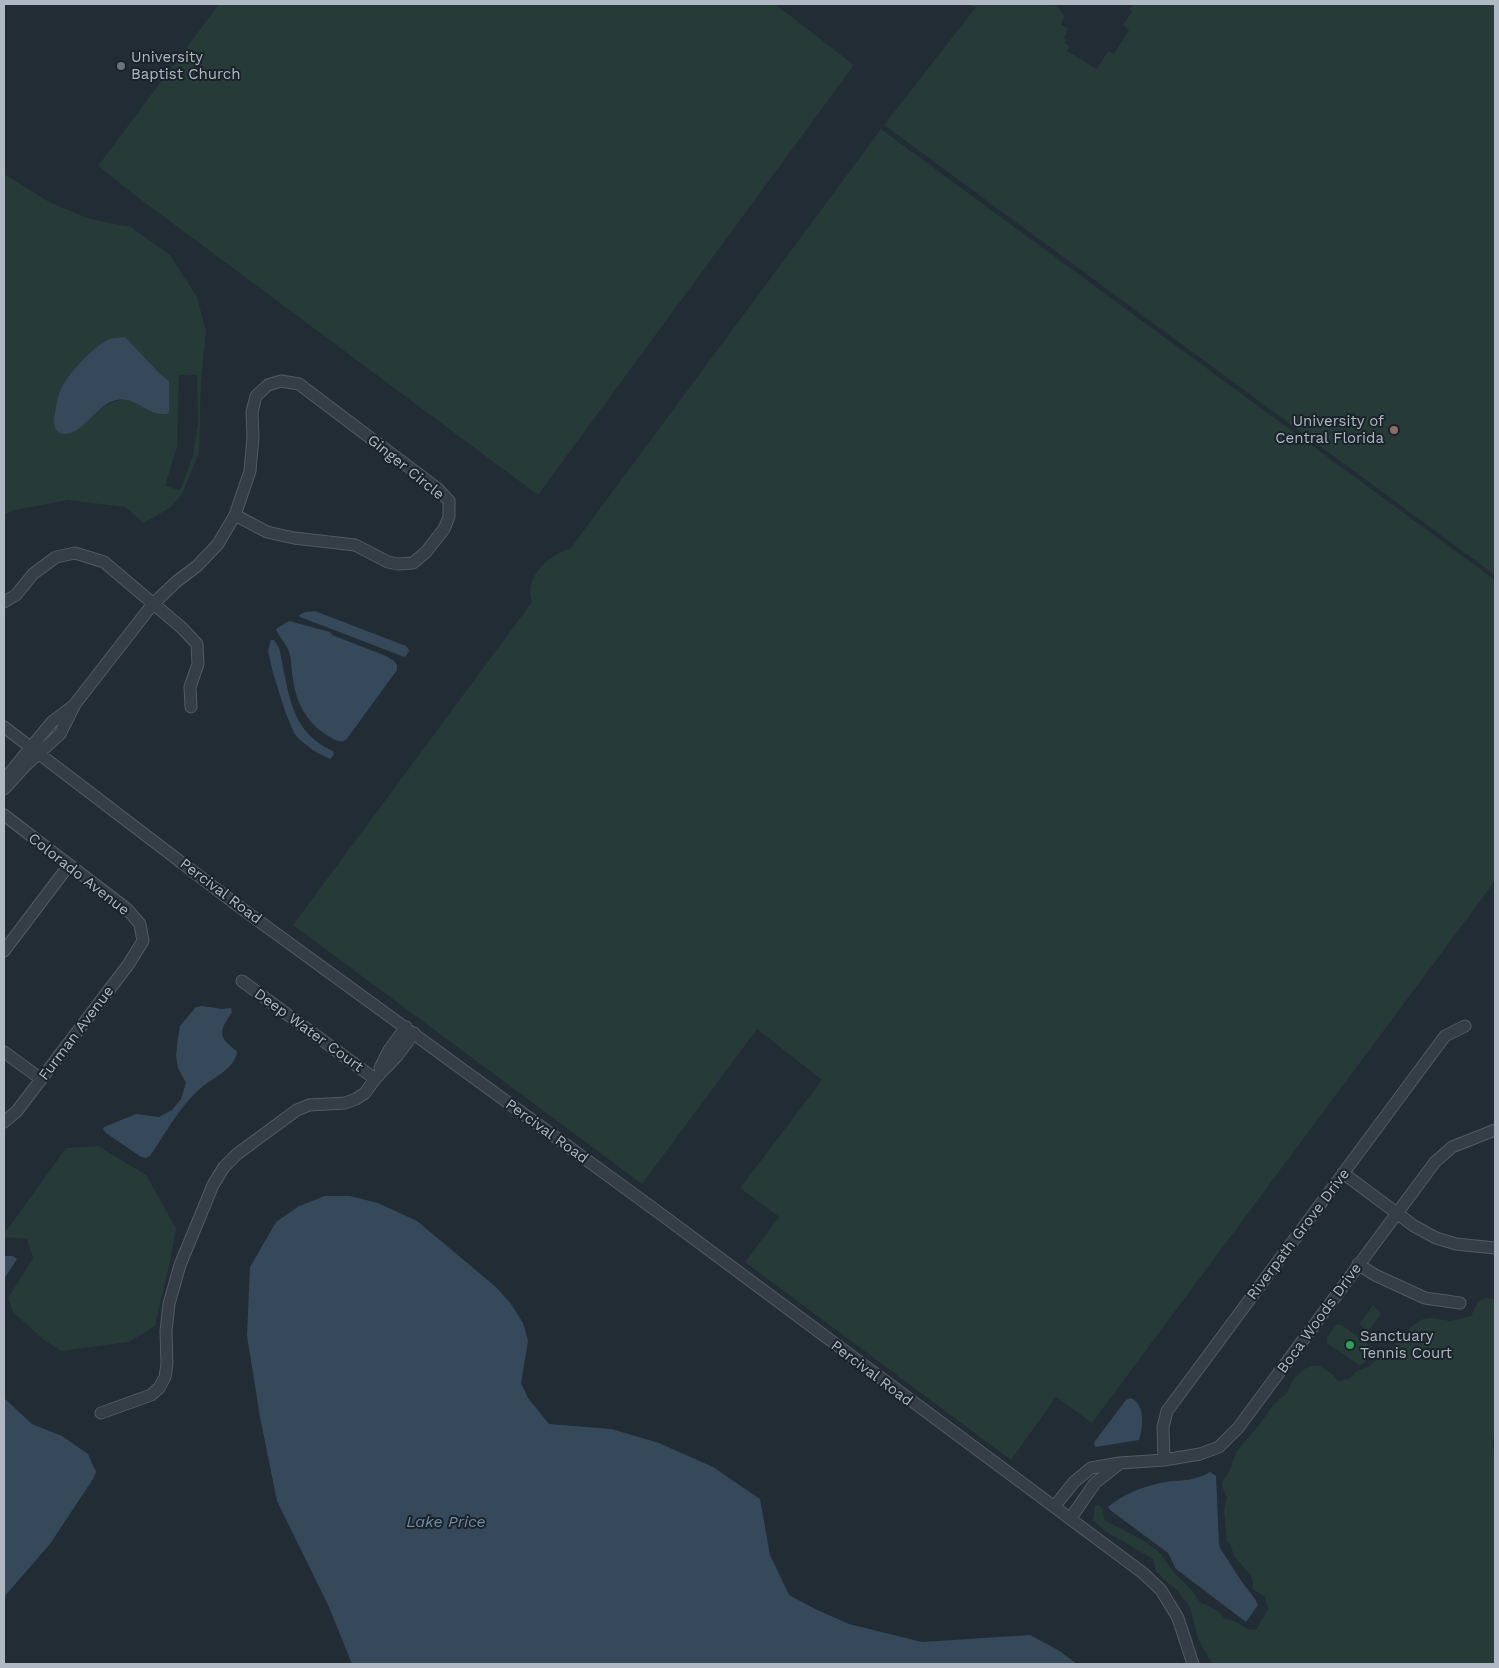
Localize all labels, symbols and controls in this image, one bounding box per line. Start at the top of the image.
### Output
place label: University Baptist Church [131,48,241,83]
marker: University Baptist Church [115,60,127,72]
place label: University of Central Florida [1275,412,1384,447]
marker: University of Central Florida [1388,424,1400,436]
street label: Ginger Circle [364,431,448,503]
street label: Colorado Avenue [25,829,133,919]
street label: Percival Road [177,854,265,928]
street label: Furman Avenue [35,982,117,1084]
street label: Deep Water Court [251,984,368,1076]
street label: Percival Road [502,1095,592,1167]
street label: Riverpath Grove Drive [1243,1165,1353,1303]
street label: Boca Woods Drive [1273,1259,1365,1377]
place label: Sanctuary Tennis Court [1360,1327,1453,1362]
street label: Percival Road [828,1336,916,1410]
marker: Sanctuary Tennis Court [1344,1339,1356,1351]
water label: Lake Price [406,1512,486,1531]

